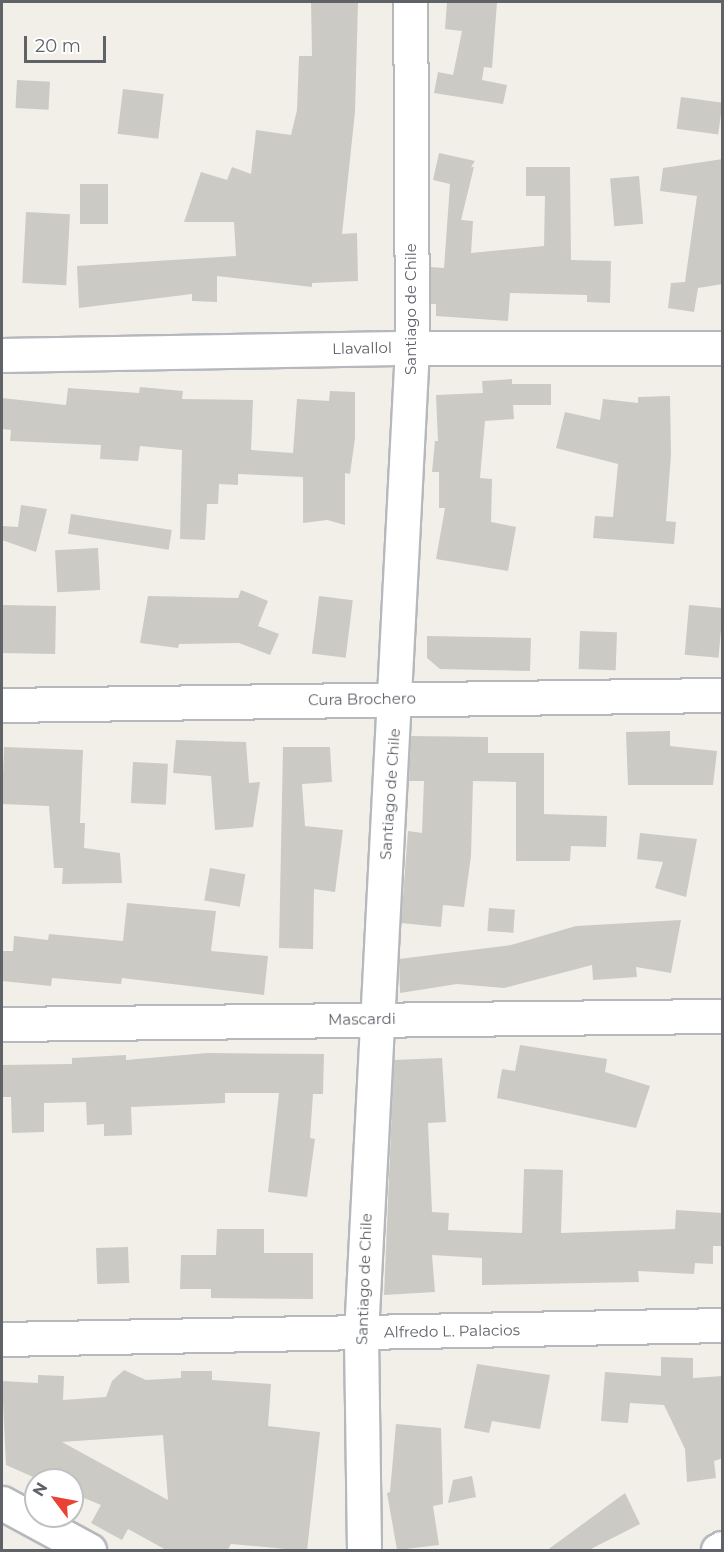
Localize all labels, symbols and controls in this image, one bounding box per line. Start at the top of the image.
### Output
scale bar [27,24,110,62]
text: 20 m [35,35,81,57]
street label: Santiago de Chile [402,243,420,375]
street label: Llavallol [332,338,392,358]
street label: Cura Brochero [308,689,416,709]
street label: Santiago de Chile [376,728,404,860]
street label: Mascardi [328,1009,396,1029]
street label: Santiago de Chile [353,1213,375,1345]
street label: Alfredo L. Palacios [384,1321,520,1341]
north arrow [24,1468,84,1528]
text: N [29,1479,51,1500]

